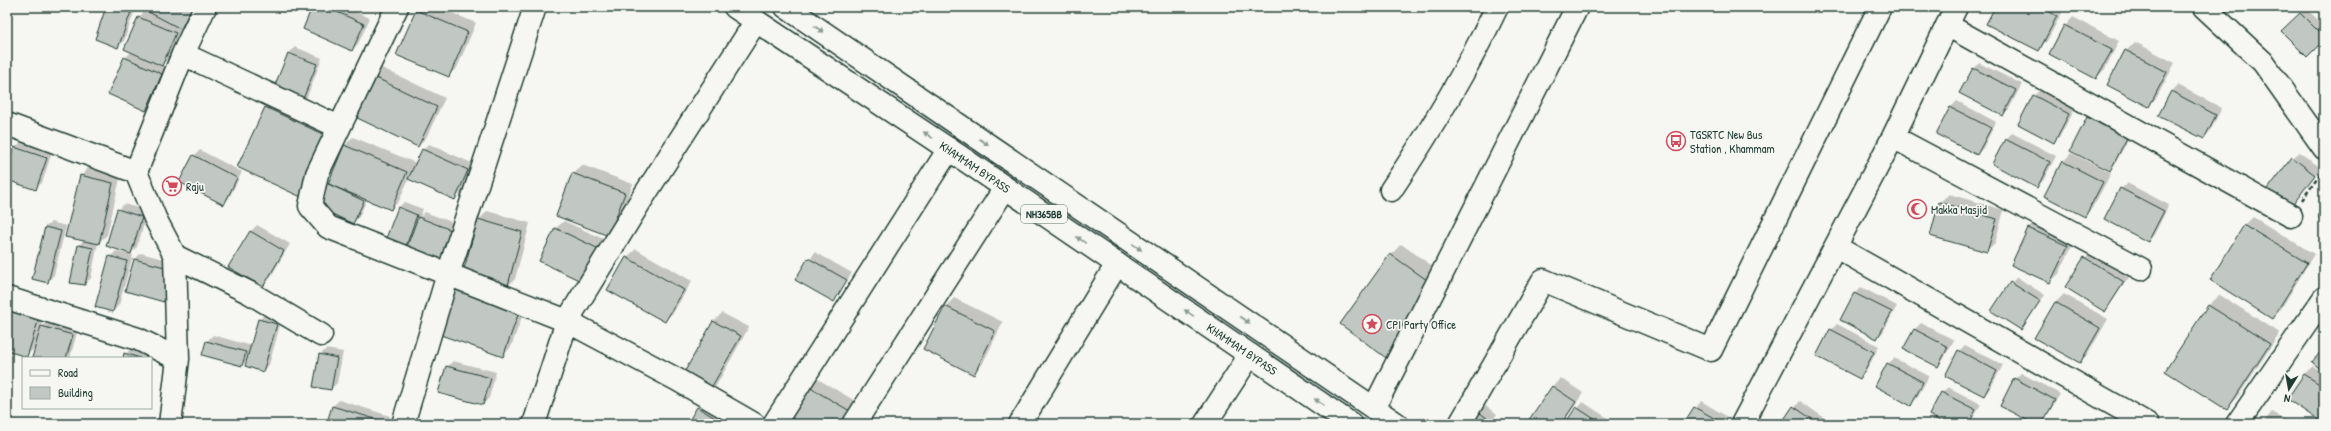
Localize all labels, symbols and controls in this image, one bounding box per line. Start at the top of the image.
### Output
one-way arrow [813,25,824,33]
place label: TGSRTC New Bus Station , Khammam [1690,126,1775,157]
bus stop icon: TGSRTC New Bus Station , Khammam [1665,130,1687,152]
one-way arrow [922,131,933,139]
street label: KHAMMAM BYPASS [936,137,1014,197]
one-way arrow [979,138,989,146]
supermarket icon: Raju [161,175,183,197]
place label: Raju [186,178,204,195]
mosque icon: Makka Masjid [1906,198,1928,220]
place label: Makka Masjid [1931,201,1987,218]
road number: NH365BB [1021,205,1067,223]
one-way arrow [1076,236,1087,244]
one-way arrow [1132,243,1142,251]
one-way arrow [1184,309,1194,317]
place icon: CPI Party Office [1361,313,1383,335]
one-way arrow [1239,316,1250,324]
place label: CPI Party Office [1386,316,1456,333]
street label: KHAMMAM BYPASS [1203,319,1281,379]
legend [22,357,152,409]
text: Road [58,364,78,381]
north arrow [2269,369,2309,409]
text: Building [58,384,93,401]
text: N [2283,391,2291,406]
one-way arrow [1314,398,1324,406]

